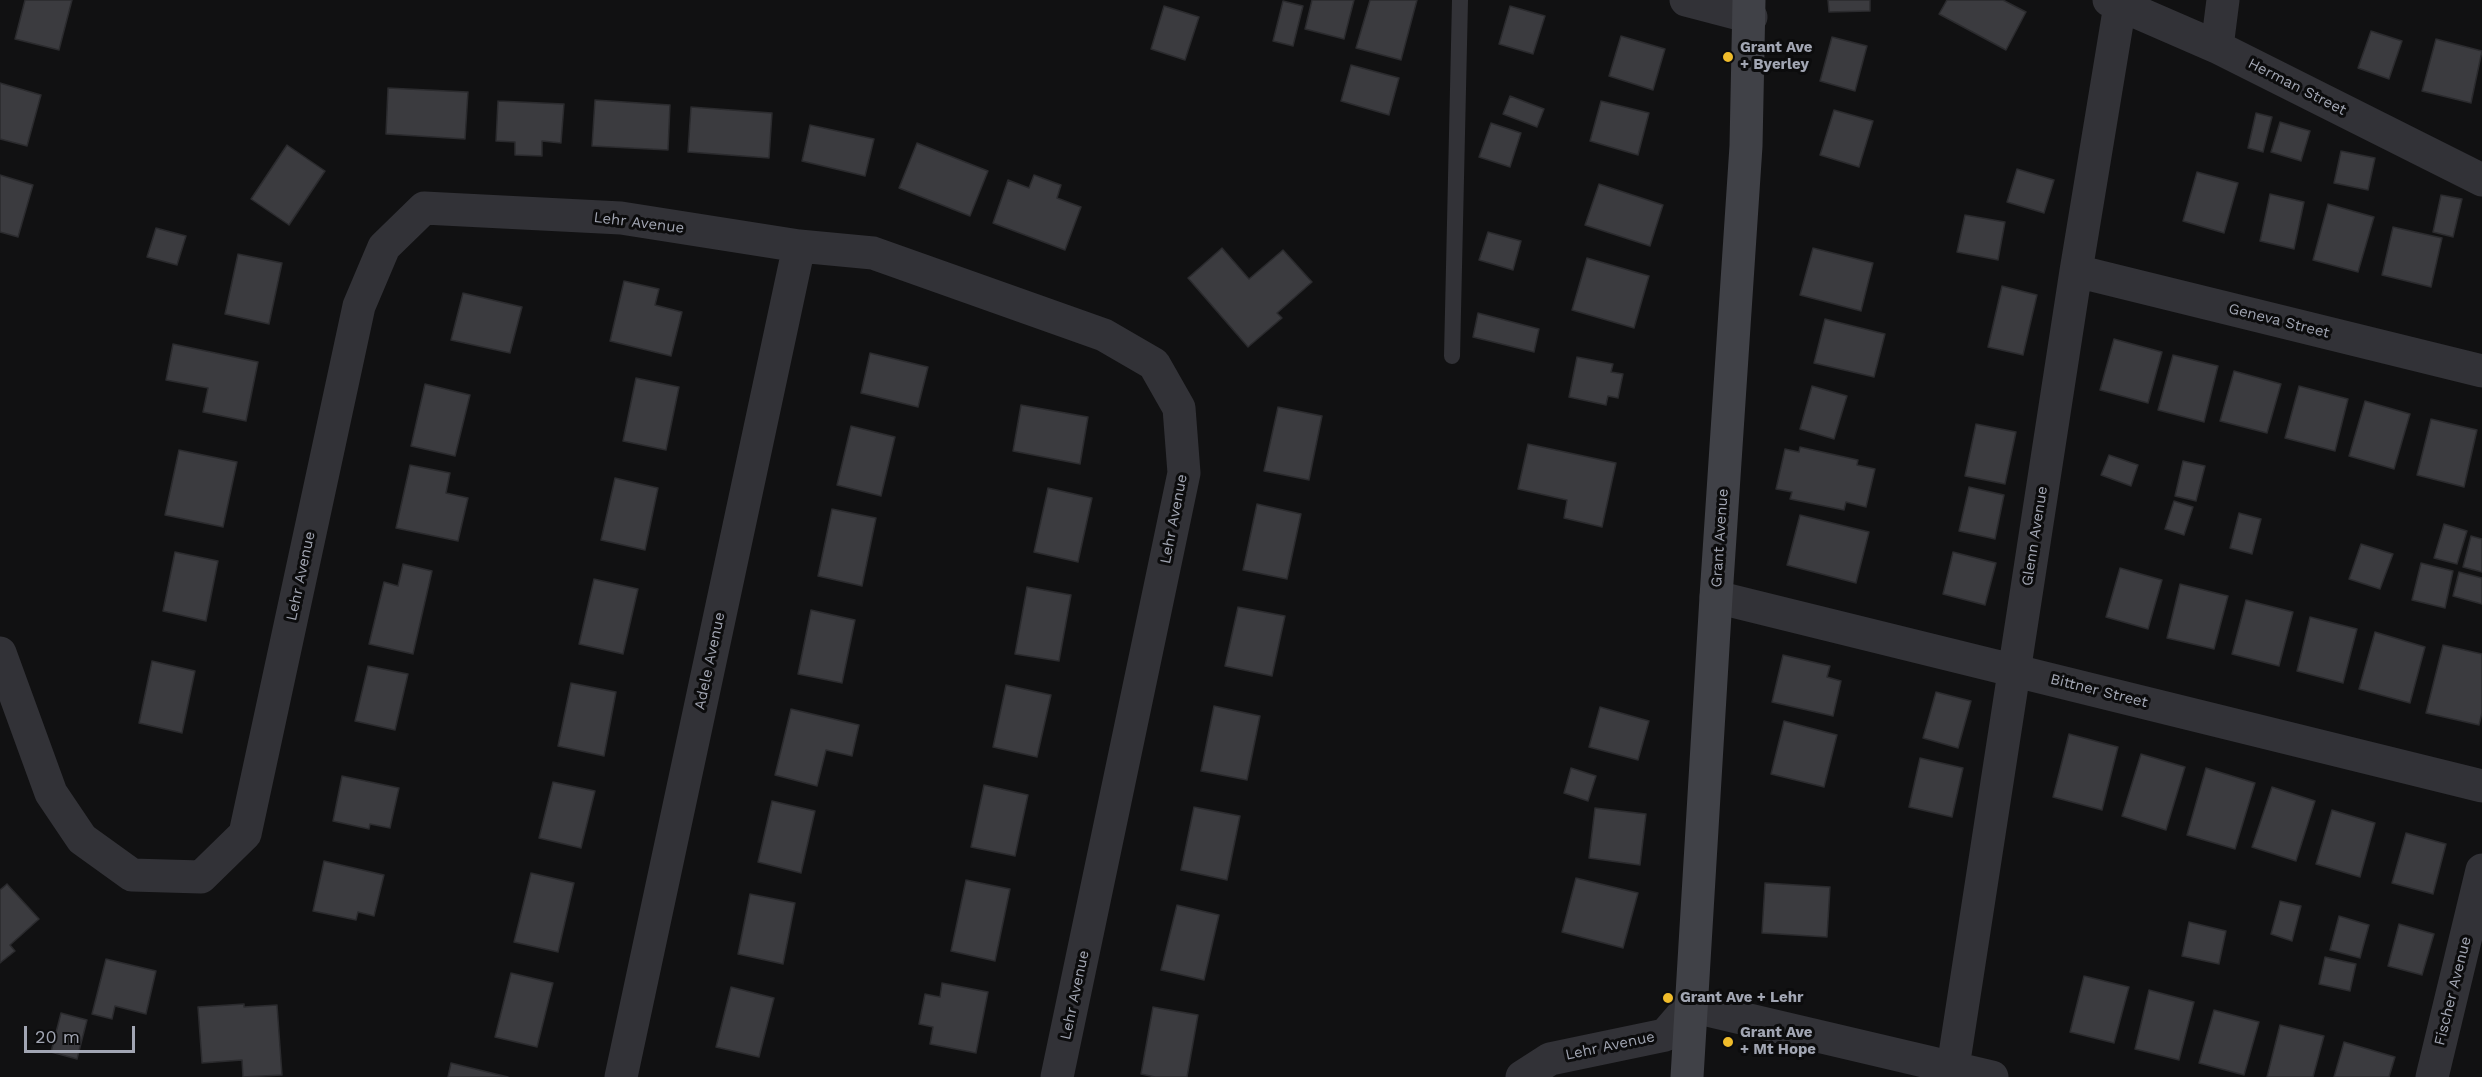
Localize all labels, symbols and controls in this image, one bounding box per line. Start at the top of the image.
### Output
place label: Grant Ave + Byerley [1740,39,1812,74]
marker: Grant Ave + Byerley [1721,50,1735,64]
street label: Herman Street [2245,54,2349,120]
street label: Lehr Avenue [593,209,685,237]
street label: Geneva Street [2227,300,2331,342]
street label: Lehr Avenue [1156,473,1192,565]
street label: Glenn Avenue [2018,485,2052,587]
street label: Grant Avenue [1708,488,1732,588]
street label: Lehr Avenue [283,530,319,622]
street label: Adele Avenue [691,611,729,711]
street label: Bittner Street [2048,670,2150,712]
street label: Fischer Avenue [2431,935,2475,1047]
street label: Lehr Avenue [1057,949,1093,1041]
place label: Grant Ave + Lehr [1680,989,1803,1007]
marker: Grant Ave + Lehr [1661,991,1675,1005]
scale bar [27,1014,138,1052]
place label: Grant Ave + Mt Hope [1740,1024,1816,1059]
text: 20 m [35,1026,80,1047]
street label: Lehr Avenue [1564,1028,1656,1064]
marker: Grant Ave + Mt Hope [1721,1035,1735,1049]

